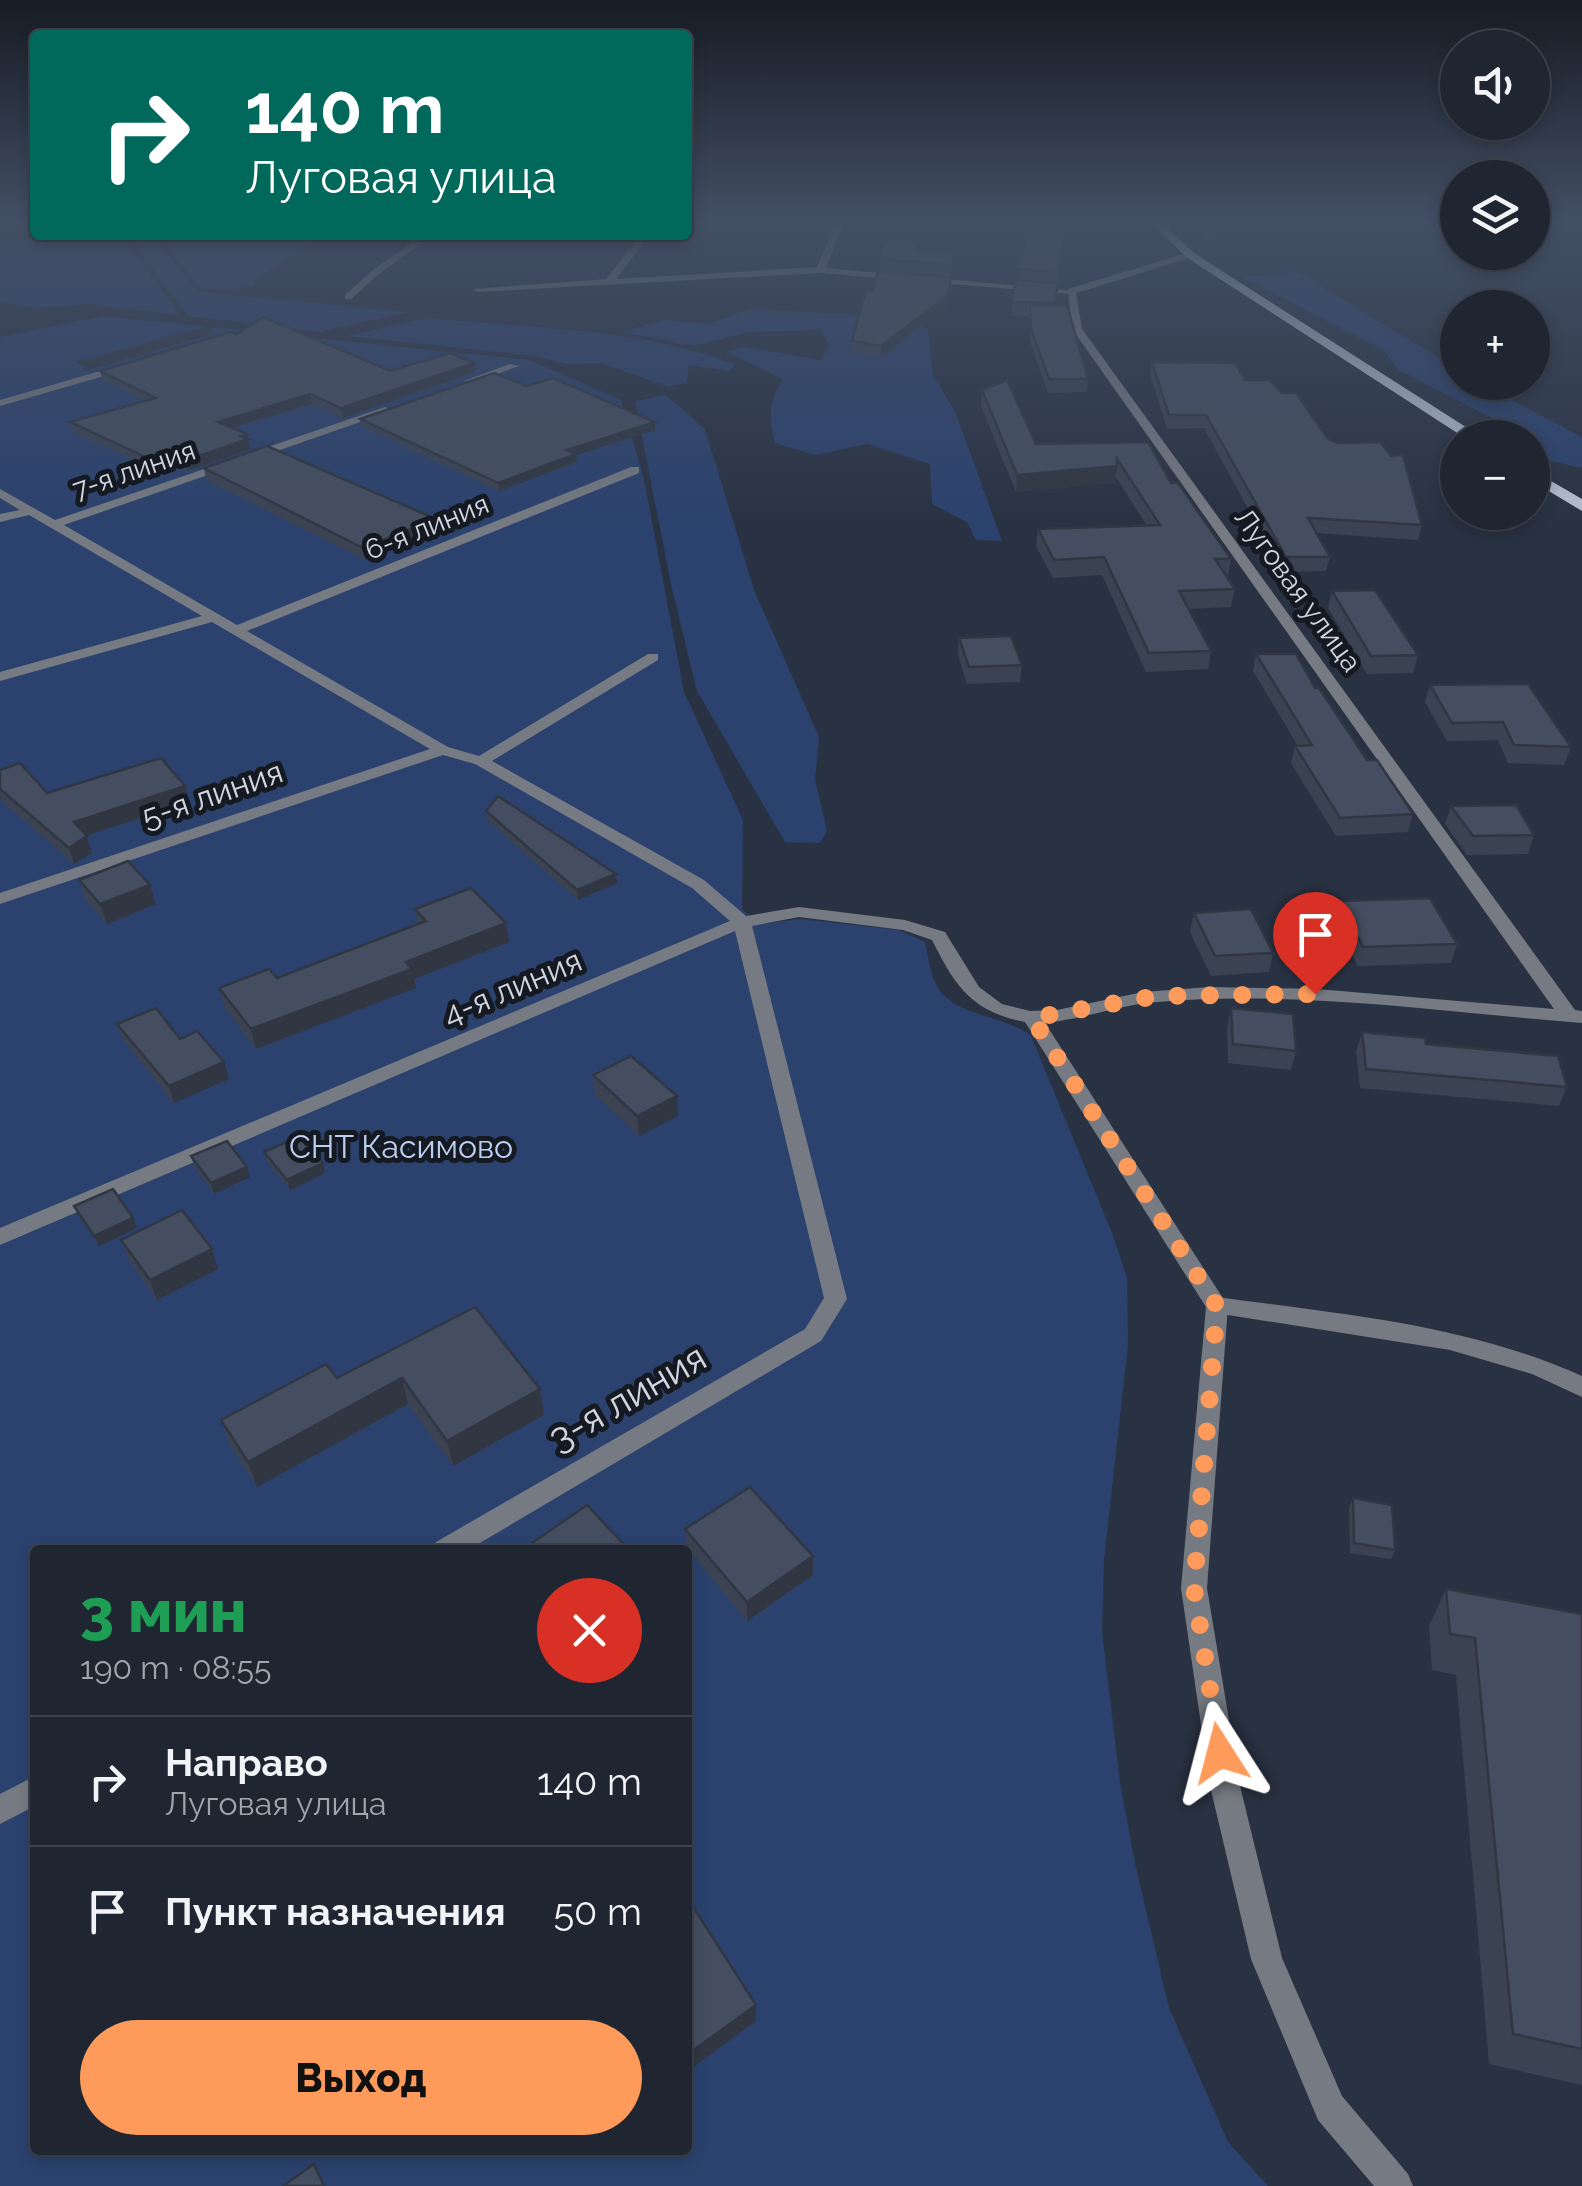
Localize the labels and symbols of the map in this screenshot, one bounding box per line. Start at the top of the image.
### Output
street label: 7-я линия [68,434,200,506]
street label: 6-я линия [360,487,494,567]
street label: Луговая улица [1228,502,1368,678]
street label: 5-я линия [136,753,288,835]
pin [1273,892,1358,995]
street label: 4-я линия [437,941,587,1033]
park label: СНТ Касимово [289,1128,513,1165]
street label: 3-я линия [540,1334,714,1460]
position arrow [1168,1701,1272,1805]

